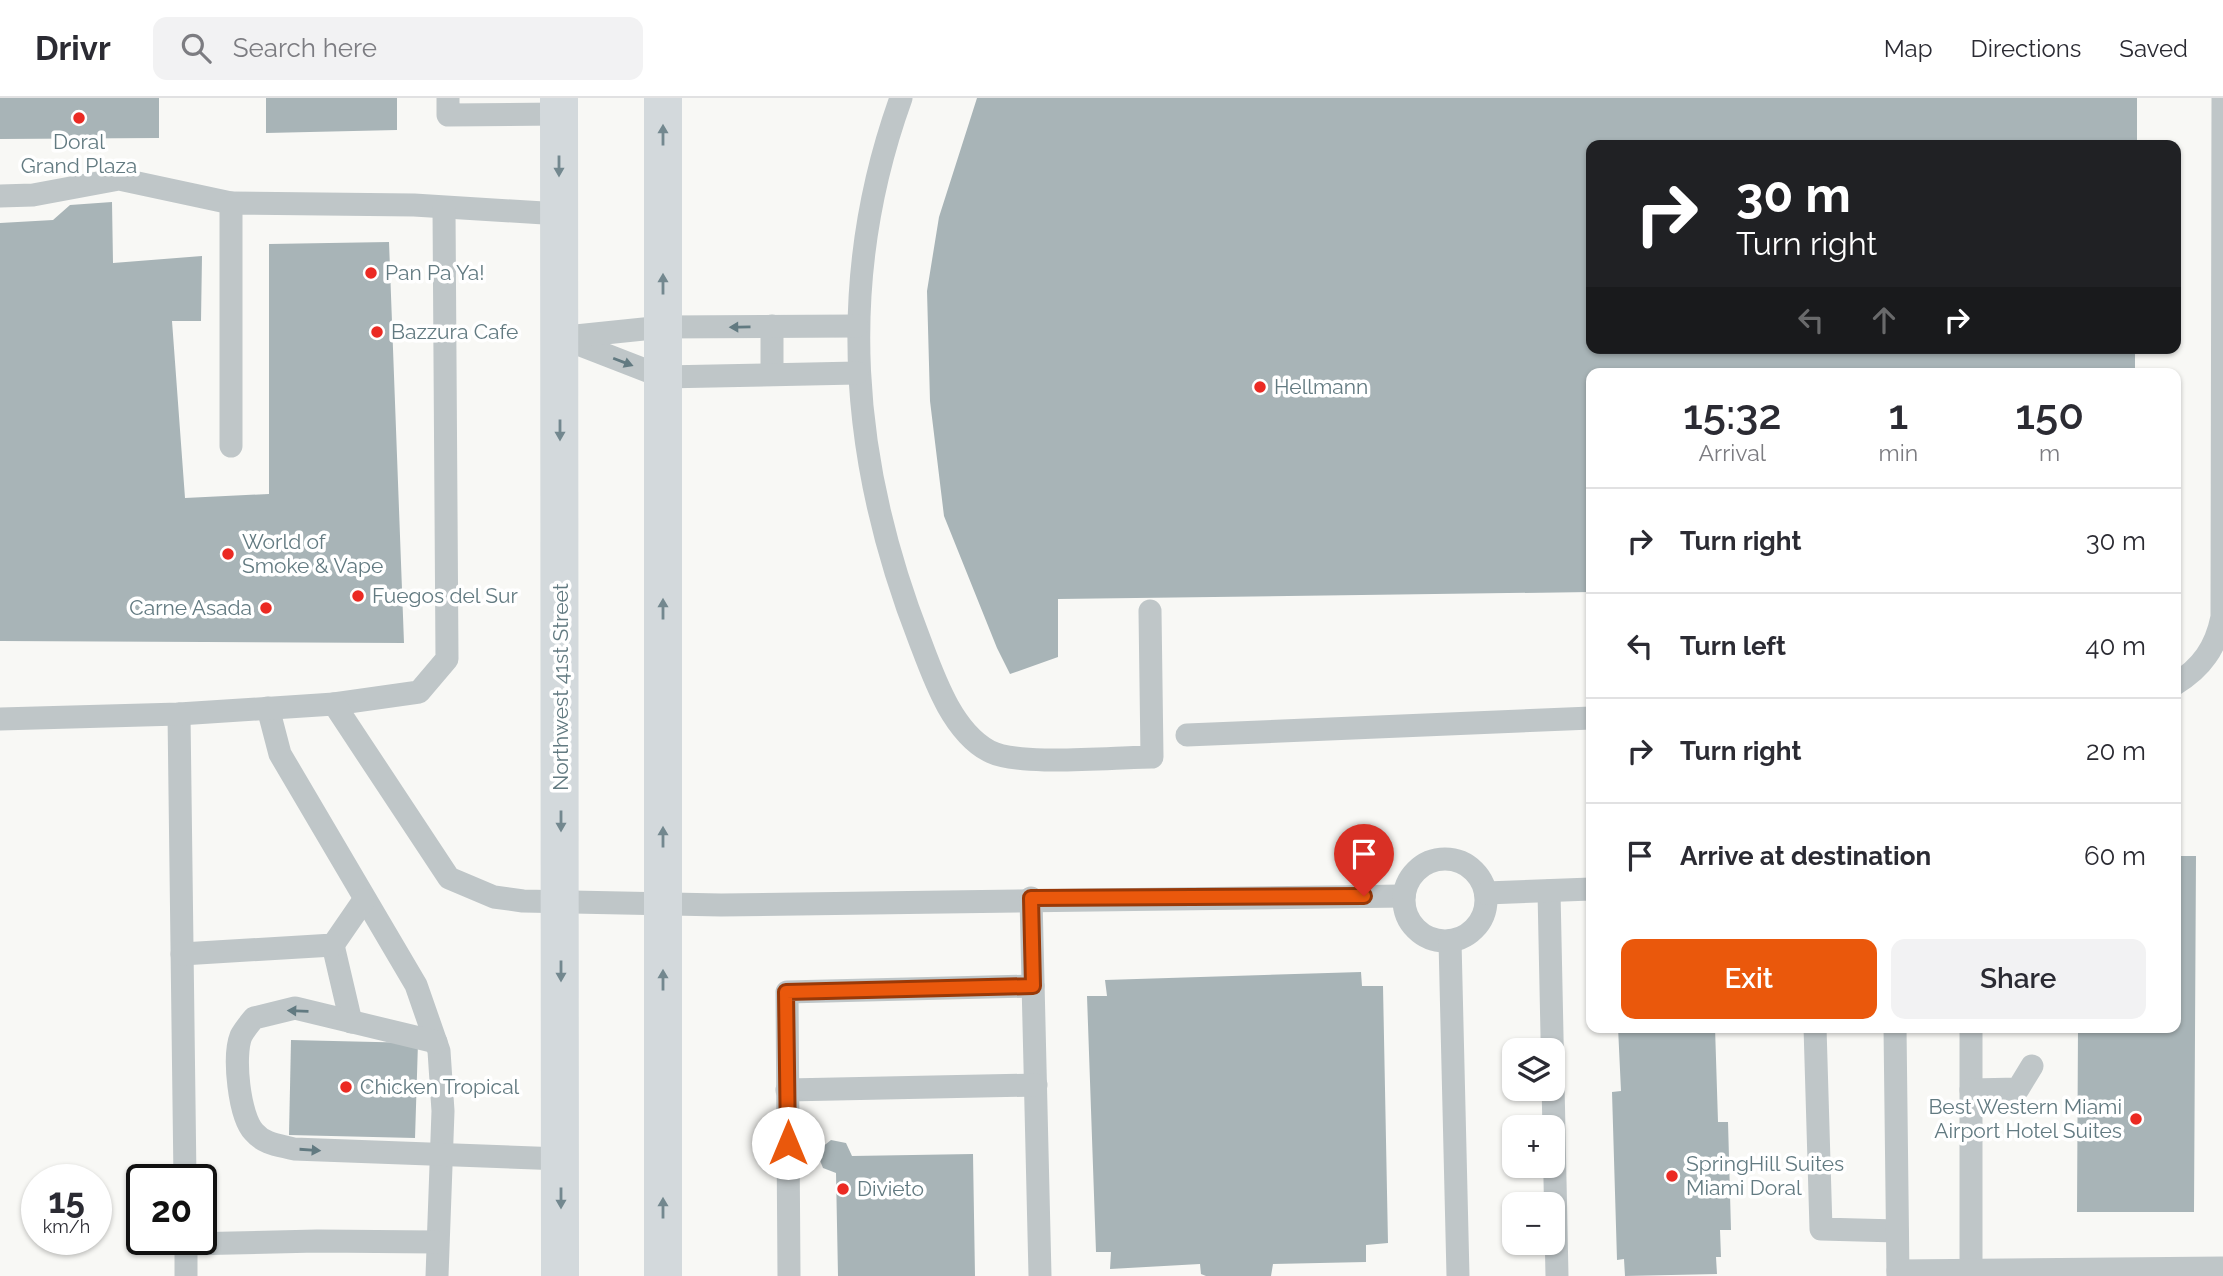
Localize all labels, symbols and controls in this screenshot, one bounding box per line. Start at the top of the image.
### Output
search box [153,17,643,80]
text: Drivr [35,29,111,68]
icon: search [177,29,215,67]
text: Search here [233,33,377,63]
text: Map [1884,34,1933,63]
text: Directions [1971,34,2081,63]
text: Saved [2119,34,2188,63]
marker: Doral Grand Plaza [71,110,87,126]
one-way arrow [657,124,669,146]
place label: Doral Grand Plaza [21,129,137,178]
one-way arrow [553,155,565,177]
text: 30 m [1736,166,1851,223]
icon: right [1621,168,1712,259]
text: Turn right [1736,225,1877,262]
place label: Pan Pa Ya! [385,260,485,285]
marker: Pan Pa Ya! [363,265,379,281]
one-way arrow [657,273,669,295]
icon: left [1792,301,1830,339]
icon: ahead [1865,301,1903,339]
icon: right [1938,301,1976,339]
place label: Bazzura Cafe [391,319,518,344]
one-way arrow [728,321,750,333]
marker: Bazzura Cafe [369,324,385,340]
one-way arrow [613,356,634,367]
place label: Hellmann [1274,374,1368,399]
marker: Hellmann [1252,379,1268,395]
text: 15:32 [1683,390,1781,439]
text: 1 [1888,390,1908,439]
text: 150 [2015,390,2084,439]
one-way arrow [554,419,566,441]
text: Arrival [1699,439,1766,466]
text: min [1879,439,1918,466]
text: m [2039,439,2060,466]
icon: right [1621,522,1659,560]
text: Turn right [1680,526,1801,556]
text: 30 m [2086,526,2146,556]
place label: World of Smoke & Vape [242,529,383,578]
marker: World of Smoke & Vape [220,546,236,562]
place label: Fuegos del Sur [372,583,518,608]
street label: Northwest 41st Street [548,583,573,791]
marker: Fuegos del Sur [350,588,366,604]
place label: Carne Asada [129,595,252,620]
one-way arrow [657,598,669,620]
marker: Carne Asada [258,600,274,616]
icon: left [1621,627,1659,665]
text: Turn left [1680,631,1786,661]
text: 40 m [2085,631,2146,661]
icon: right [1621,732,1659,770]
text: Turn right [1680,736,1801,766]
text: 20 m [2086,736,2146,766]
one-way arrow [555,810,567,832]
pin [1334,824,1394,896]
one-way arrow [657,826,669,848]
icon: arrive [1345,835,1383,873]
icon: arrive [1621,837,1659,875]
text: Arrive at destination [1680,841,1931,871]
text: 60 m [2084,841,2146,871]
button: Exit [1621,939,1877,1019]
button: Share [1891,939,2146,1019]
one-way arrow [555,960,567,982]
one-way arrow [657,969,669,991]
one-way arrow [287,1005,309,1017]
map controls [1502,1038,1565,1255]
button: layers [1502,1038,1565,1101]
place label: Chicken Tropical [360,1074,520,1099]
marker: Chicken Tropical [338,1079,354,1095]
place label: Best Western Miami Airport Hotel Suites [1928,1094,2122,1143]
position arrow [751,1106,825,1180]
marker: Best Western Miami Airport Hotel Suites [2128,1111,2144,1127]
button: + [1502,1115,1565,1178]
one-way arrow [299,1145,321,1156]
place label: SpringHill Suites Miami Doral [1686,1151,1844,1200]
speed limit sign: 20 [126,1164,217,1255]
marker: SpringHill Suites Miami Doral [1664,1168,1680,1184]
place label: Divieto [857,1176,924,1201]
text: 15 [48,1180,85,1221]
marker: Divieto [835,1181,851,1197]
one-way arrow [555,1187,567,1209]
button: − [1502,1192,1565,1255]
one-way arrow [657,1197,669,1219]
text: km/h [43,1216,90,1237]

